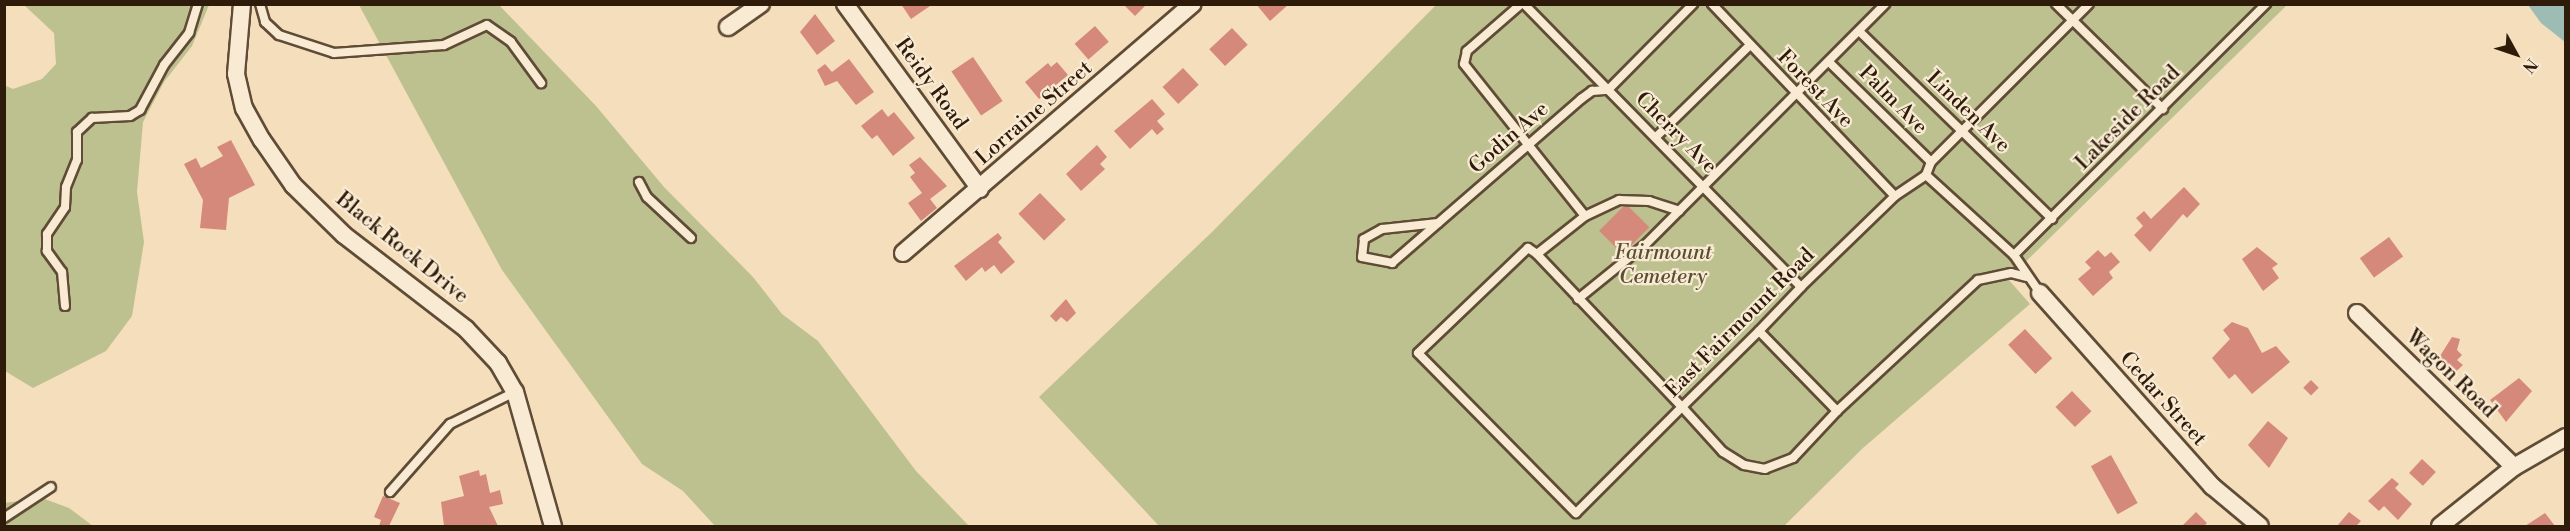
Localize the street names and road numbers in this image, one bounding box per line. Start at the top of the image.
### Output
street label: Reidy Road [889,33,973,135]
street label: Forest Ave [1772,45,1858,133]
street label: Lorraine Street [971,56,1097,170]
street label: Palm Ave [1853,60,1933,140]
street label: Lakeside Road [2070,60,2186,176]
street label: Linden Ave [1921,66,2015,158]
street label: Cherry Ave [1630,87,1722,179]
street label: Godin Ave [1464,97,1554,179]
street label: Black Rock Drive [331,187,473,309]
street label: East Fairmount Road [1660,243,1820,403]
street label: Wagon Road [2400,324,2502,424]
street label: Cedar Street [2114,347,2212,451]

